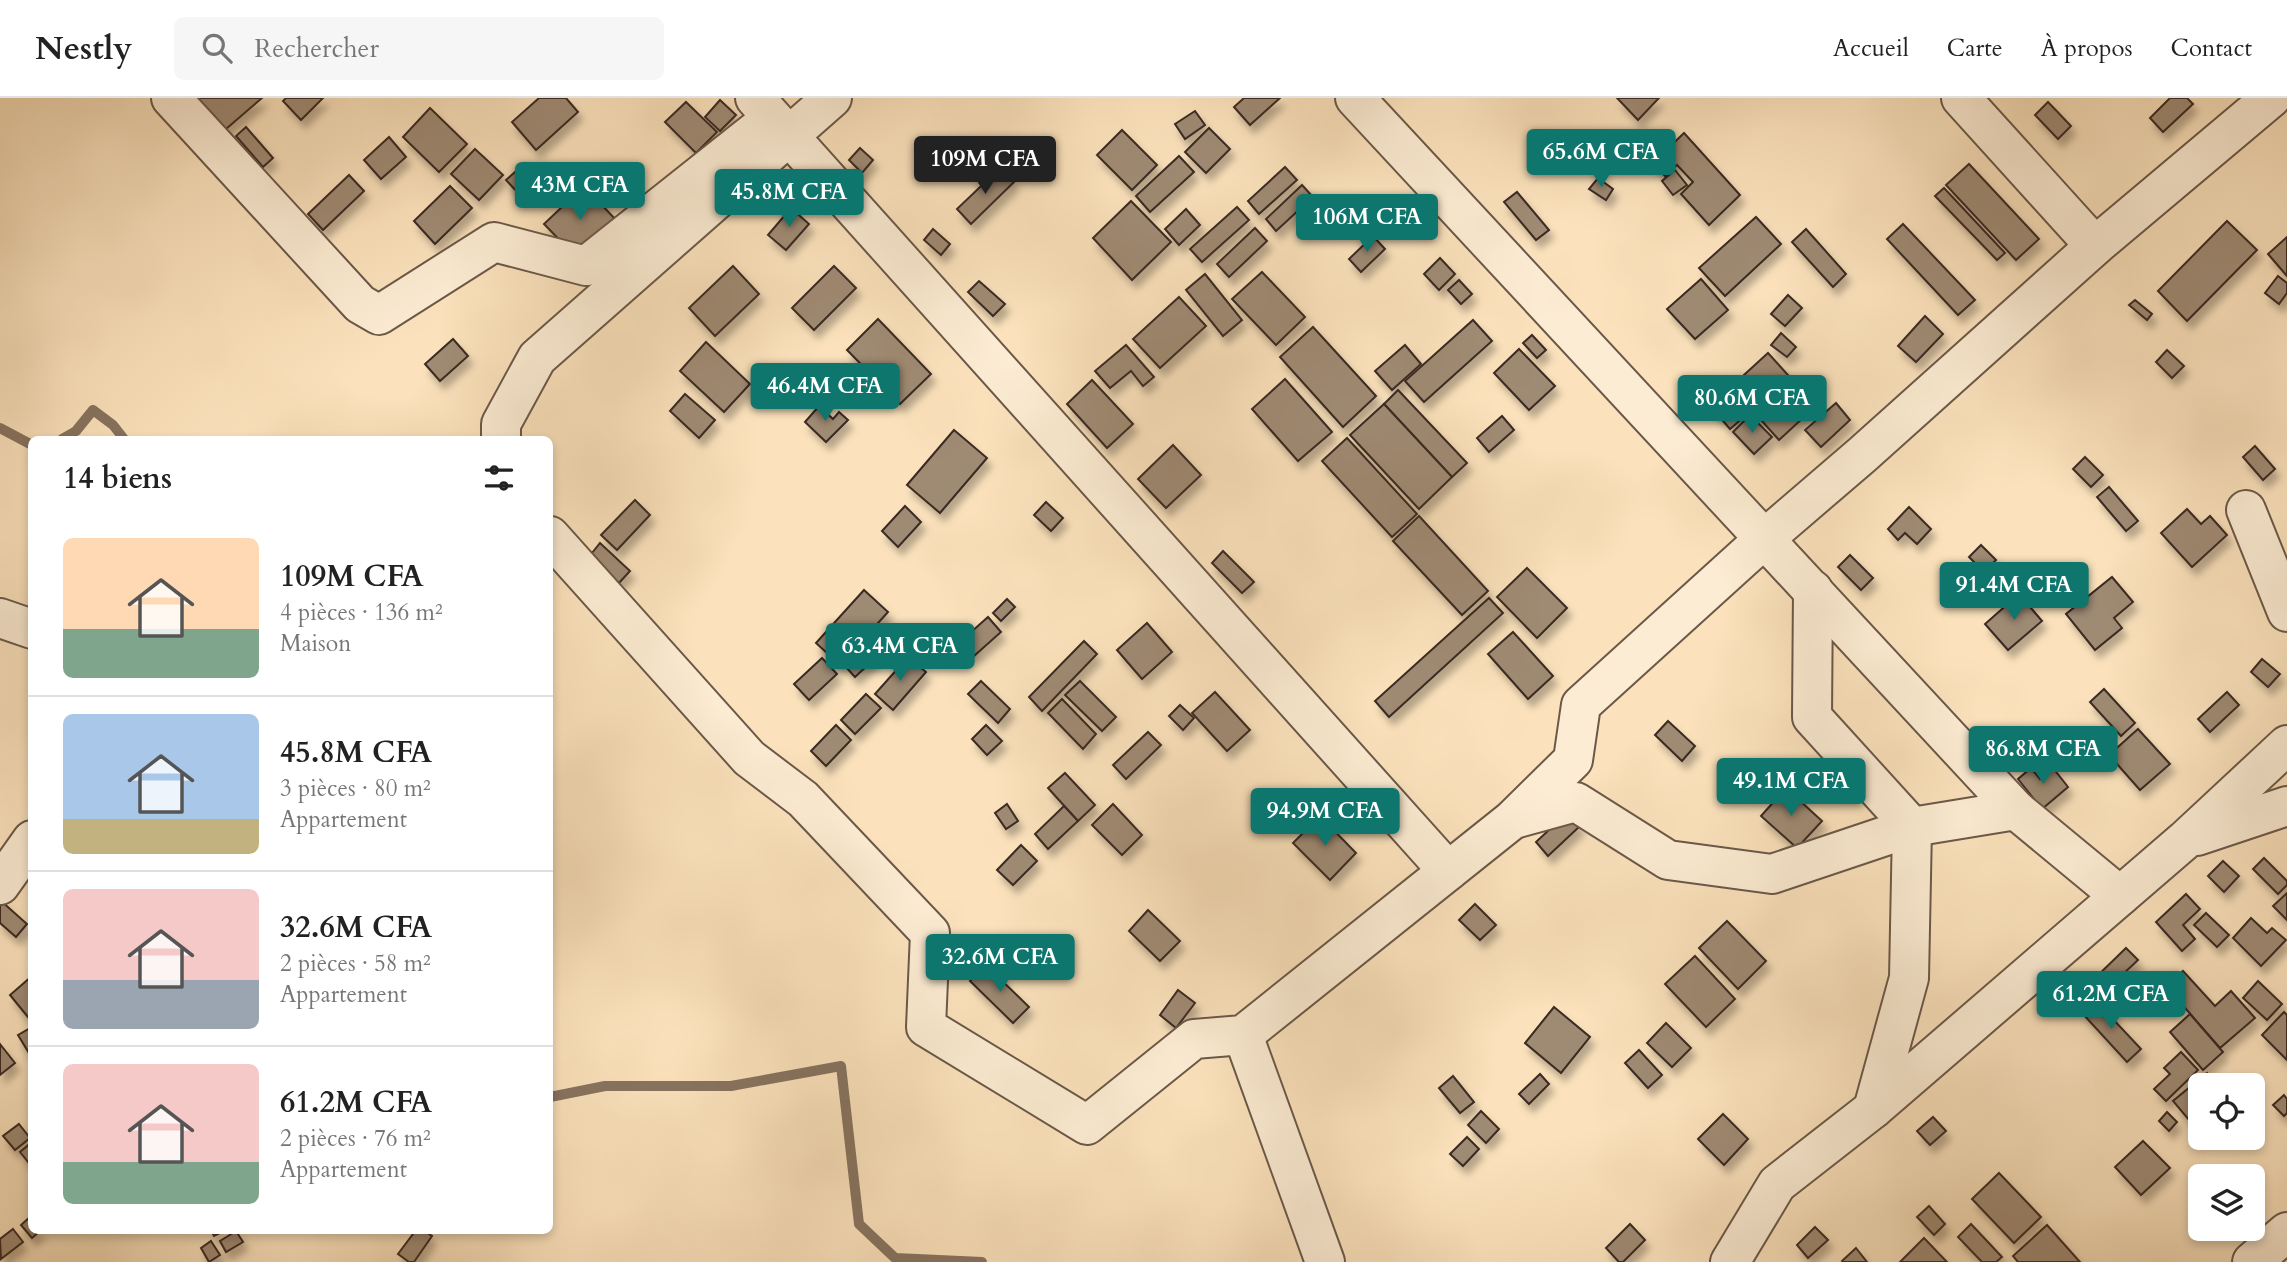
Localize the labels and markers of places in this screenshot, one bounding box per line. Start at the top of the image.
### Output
pin: 65.6M CFA [1521,130,1681,189]
pin: 109M CFA [913,136,1057,196]
pin: 43M CFA [515,162,645,222]
pin: 45.8M CFA [709,170,869,229]
pin: 106M CFA [1295,194,1439,254]
pin: 46.4M CFA [745,364,905,423]
pin: 80.6M CFA [1672,376,1832,435]
pin: 91.4M CFA [1934,562,2094,622]
pin: 63.4M CFA [820,624,980,683]
pin: 86.8M CFA [1963,726,2123,786]
pin: 49.1M CFA [1711,758,1871,818]
pin: 94.9M CFA [1245,788,1405,848]
pin: 32.6M CFA [920,934,1080,994]
pin: 61.2M CFA [2031,972,2191,1031]

